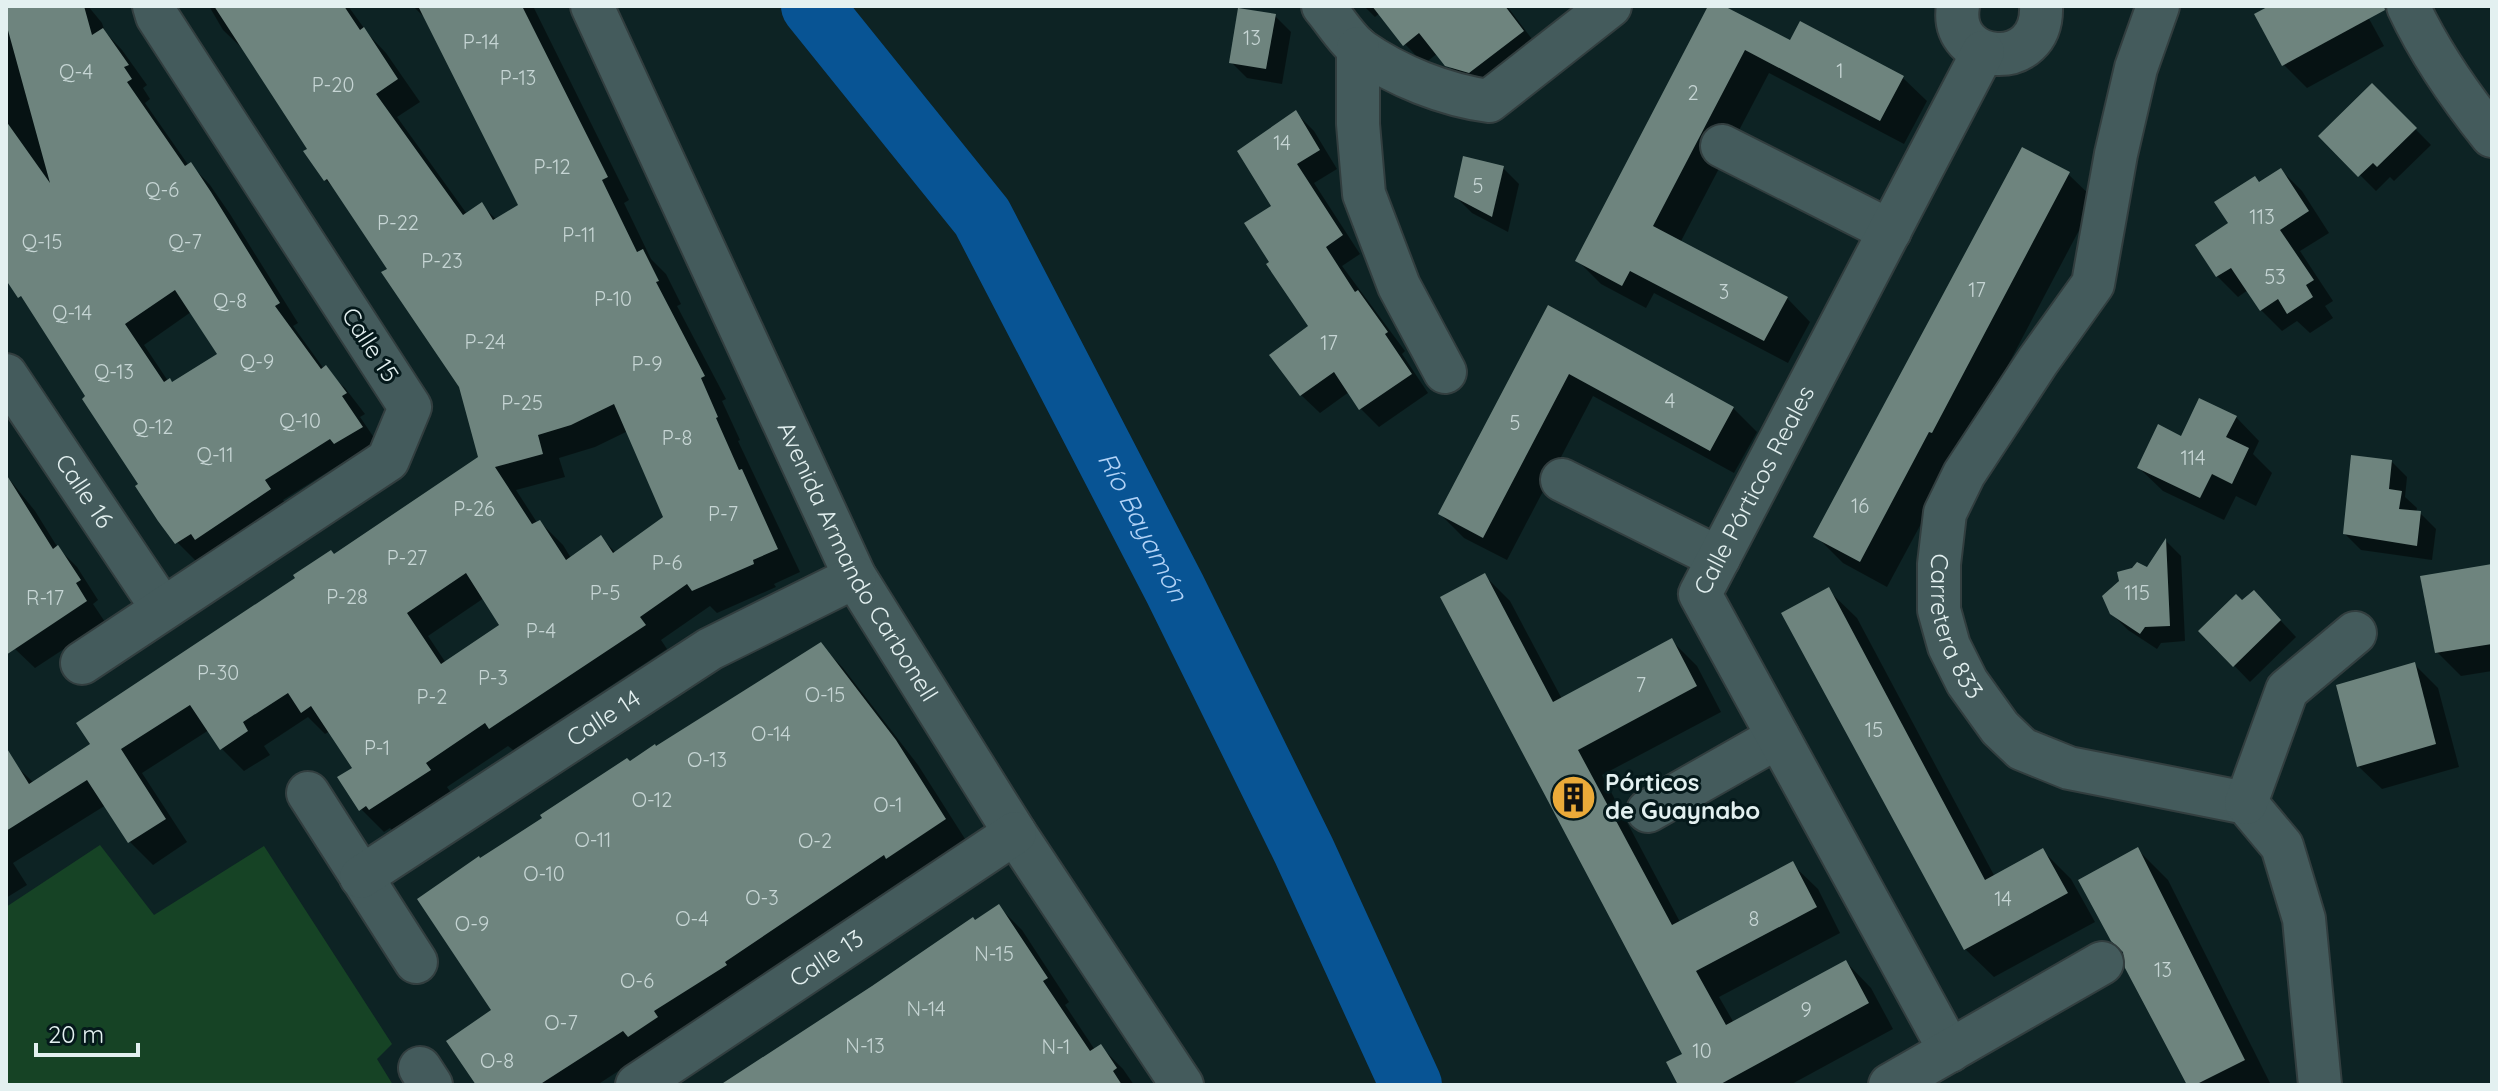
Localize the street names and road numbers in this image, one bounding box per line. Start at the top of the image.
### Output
street label: Calle 15 [336,301,406,387]
street label: Calle Pórticos Reales [1686,380,1820,599]
street label: Avenida Armando Carbonell [771,416,945,707]
street label: Calle 16 [49,448,120,534]
street label: Carretera 833 [1924,552,1990,704]
street label: Calle 14 [561,682,646,753]
street label: Calle 13 [783,922,869,993]

